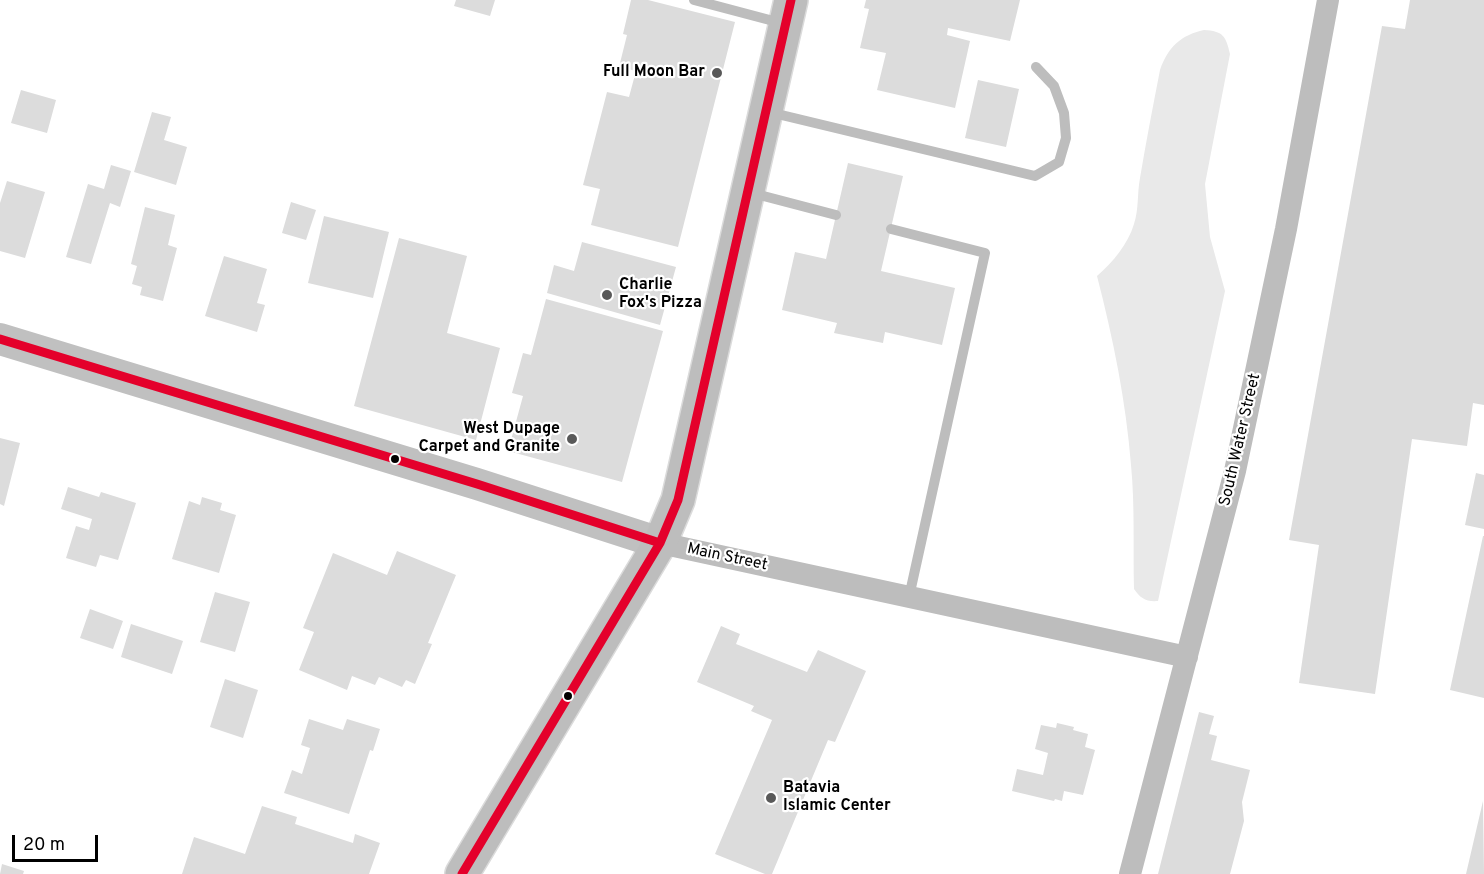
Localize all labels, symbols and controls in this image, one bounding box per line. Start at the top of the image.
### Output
place label: Full Moon Bar [603,63,705,83]
marker: Full Moon Bar [710,66,724,80]
place label: Charlie Fox's Pizza [619,276,702,314]
marker: Charlie Fox's Pizza [600,288,614,302]
street label: South Water Street [1216,372,1266,508]
place label: West Dupage Carpet and Granite [419,420,560,458]
marker: West Dupage Carpet and Granite [565,432,579,446]
unlabelled marker [389,453,401,465]
street label: Main Street [685,540,769,576]
unlabelled marker [562,690,574,702]
place label: Batavia Islamic Center [783,779,891,817]
marker: Batavia Islamic Center [764,791,778,805]
scale bar [15,823,100,861]
text: 20 m [23,834,65,857]

